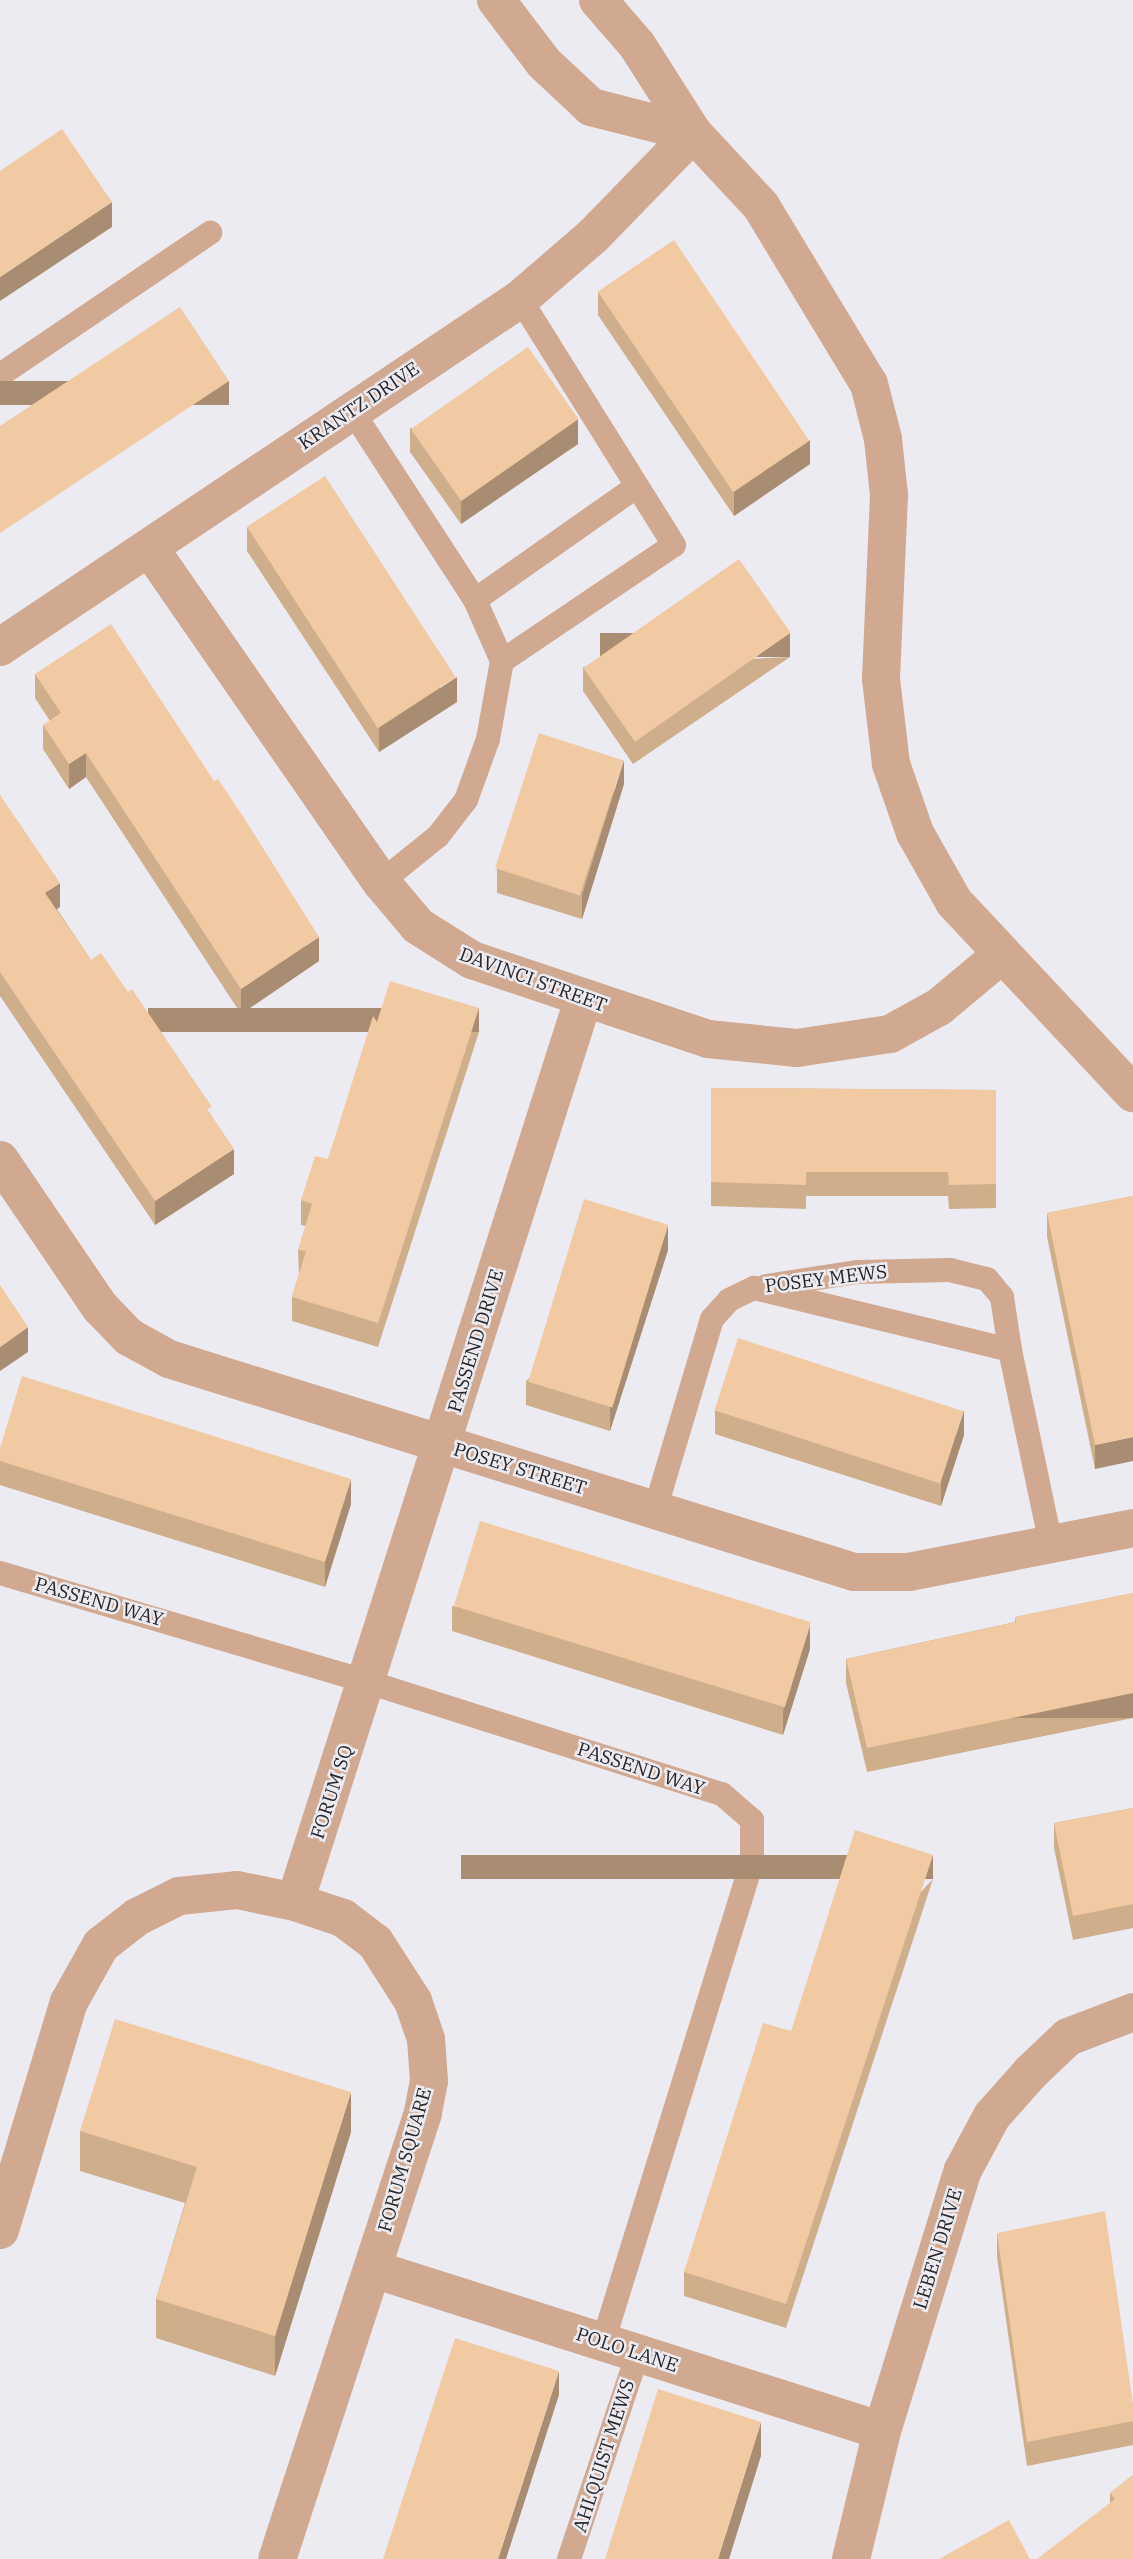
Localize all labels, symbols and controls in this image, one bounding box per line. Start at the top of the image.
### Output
street label: KRANTZ DRIVE [294,357,424,455]
street label: DAVINCI STREET [456,943,610,1017]
street label: POSEY MEWS [764,1260,888,1298]
street label: PASSEND DRIVE [443,1267,509,1415]
street label: POSEY STREET [451,1438,589,1500]
street label: PASSEND WAY [32,1573,166,1631]
street label: PASSEND WAY [574,1738,708,1800]
street label: FORUM SQ [306,1742,358,1842]
street label: FORUM SQUARE [374,2085,436,2235]
street label: LEBEN DRIVE [909,2186,967,2312]
street label: POLO LANE [573,2323,681,2377]
street label: AHLQUIST MEWS [569,2377,639,2535]

